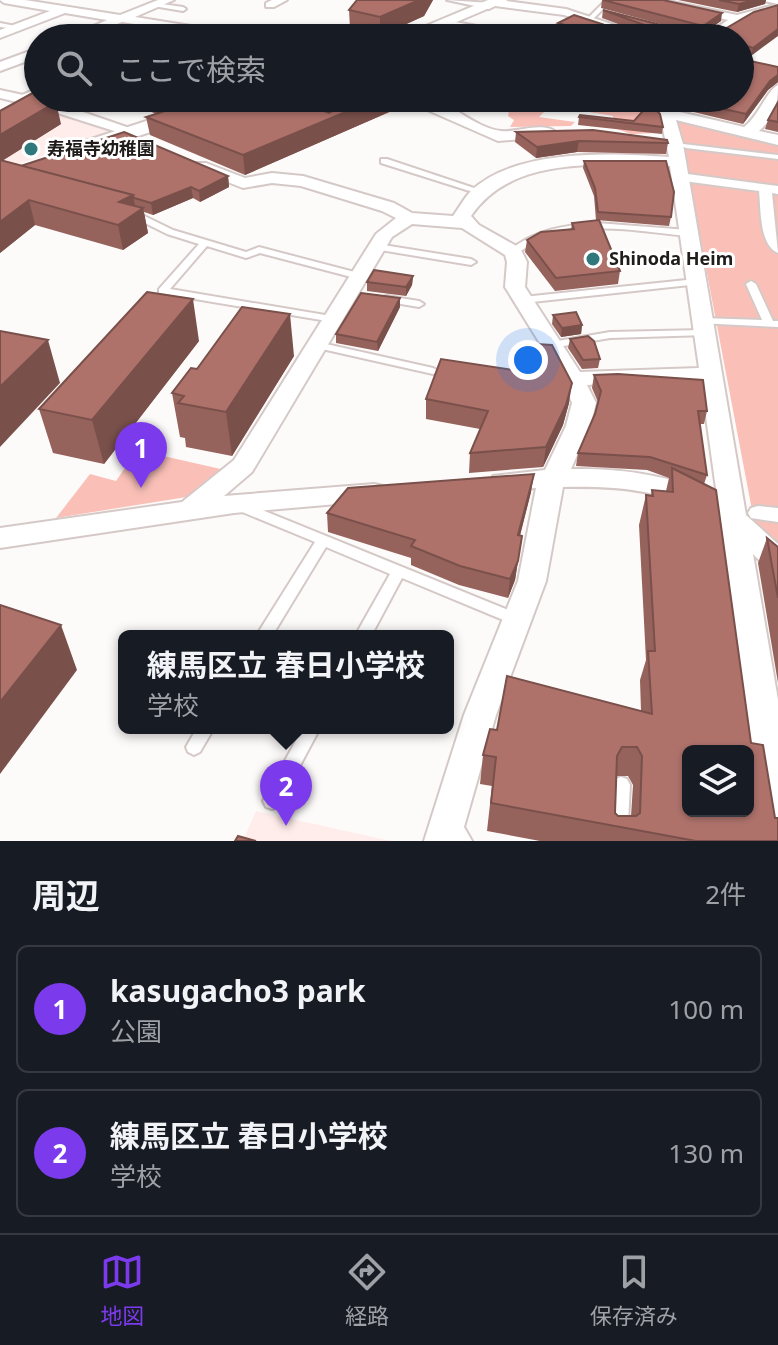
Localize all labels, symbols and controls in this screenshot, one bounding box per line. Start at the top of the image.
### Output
search box [24,24,754,112]
icon: search [52,46,96,90]
text: ここで検索 [116,49,266,90]
place label: 寿福寺幼稚園 [47,136,155,160]
marker: 寿福寺幼稚園 [22,140,40,158]
place label: Shinoda Heim [609,246,733,270]
marker: Shinoda Heim [584,250,602,268]
your location [508,340,548,380]
pin: 1 [115,422,167,488]
popup [118,630,454,734]
text: 練馬区立 春日小学校 [147,644,425,685]
text: 学校 [147,687,199,723]
map controls [682,745,754,817]
button: layers [682,745,754,817]
pin: 2 [260,760,312,826]
text: 周辺 [32,872,100,918]
text: 2件 [705,876,746,912]
text: kasugacho3 park [110,970,366,1011]
text: 1 [53,991,67,1027]
text: 100 m [668,991,744,1027]
text: 公園 [110,1013,162,1049]
text: 練馬区立 春日小学校 [110,1115,388,1156]
text: 2 [53,1135,67,1171]
text: 130 m [668,1135,744,1171]
text: 学校 [110,1158,162,1194]
tab: 地図 [100,1250,144,1330]
tab: 経路 [345,1250,389,1330]
tab: 保存済み [590,1250,678,1330]

